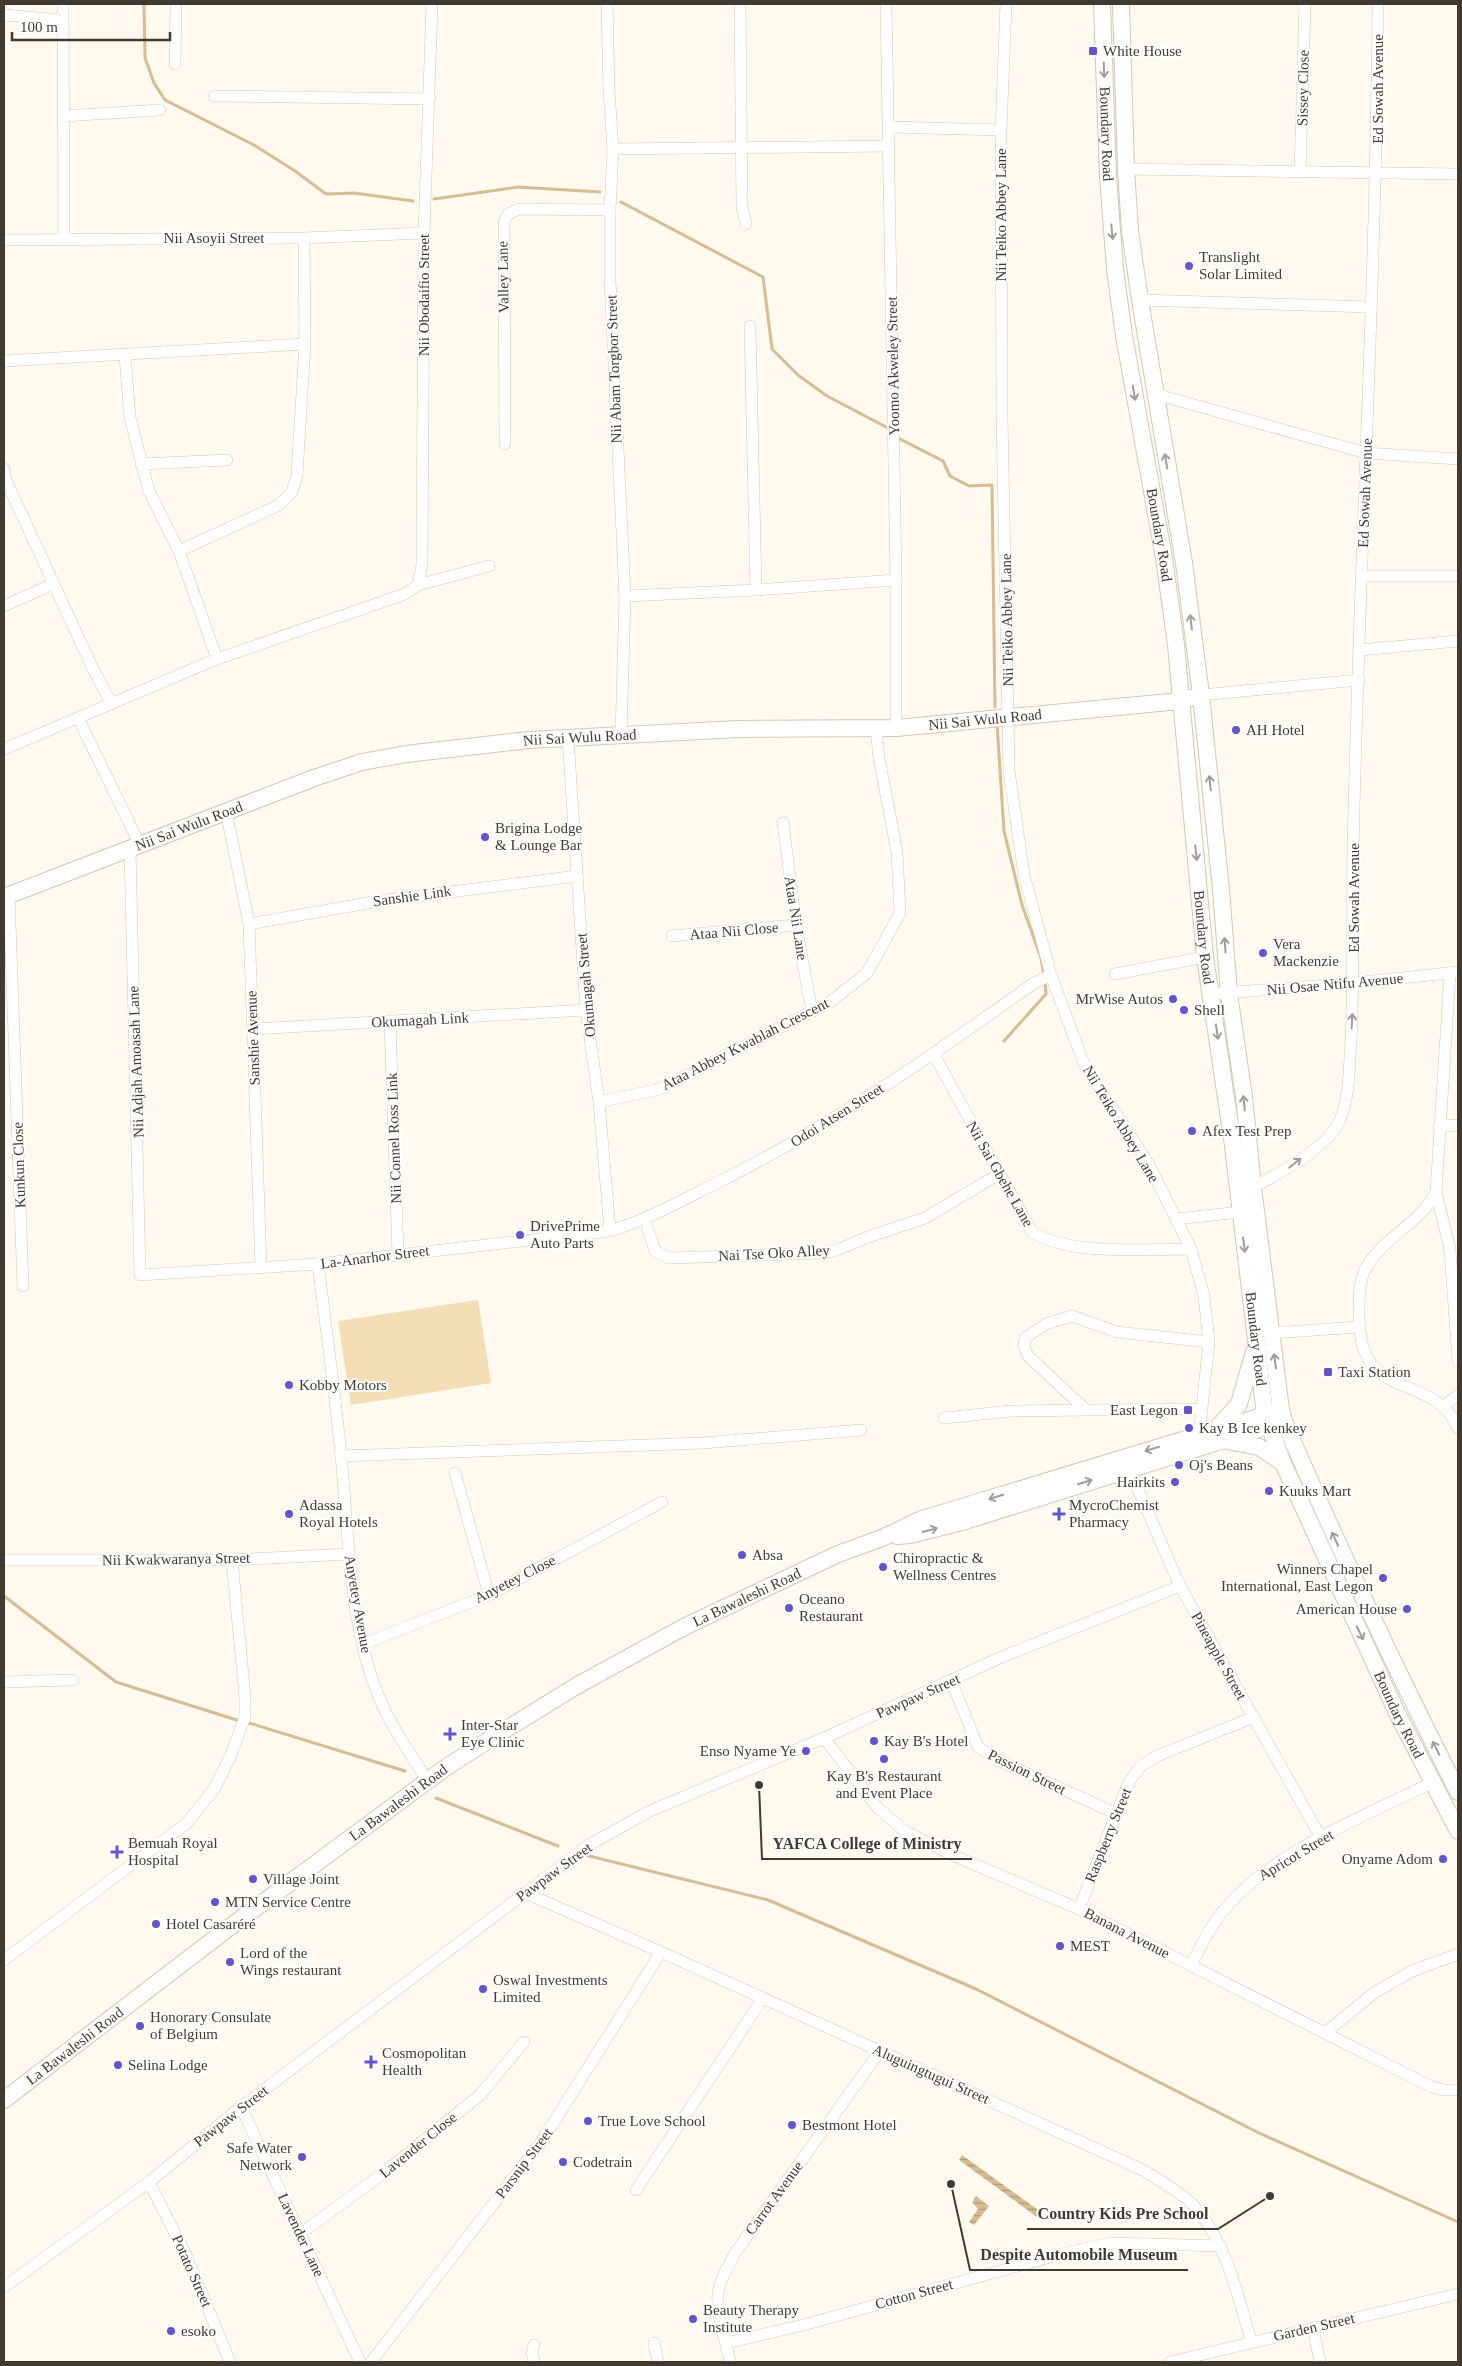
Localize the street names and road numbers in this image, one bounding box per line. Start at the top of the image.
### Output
street label: Ed Sowah Avenue [1370,34,1386,144]
street label: Sissey Close [1294,49,1312,126]
street label: Boundary Road [1097,86,1116,182]
street label: Nii Teiko Abbey Lane [993,148,1009,282]
street label: Nii Asoyii Street [164,230,265,246]
street label: Nii Obodaifio Street [416,233,432,356]
street label: Valley Lane [494,241,512,313]
street label: Nii Abam Torgbor Street [603,294,625,444]
street label: Yoomo Akweley Street [884,295,902,436]
street label: Ed Sowah Avenue [1355,438,1375,548]
street label: Boundary Road [1144,487,1175,583]
street label: Nii Teiko Abbey Lane [998,553,1016,687]
street label: Nii Sai Wulu Road [928,706,1043,733]
street label: Nii Sai Wulu Road [522,726,637,749]
street label: Nii Sai Wulu Road [133,798,245,854]
street label: Ed Sowah Avenue [1346,843,1362,953]
street label: Ataa Nii Lane [781,875,811,962]
street label: Sanshie Link [372,883,453,909]
street label: Boundary Road [1191,890,1217,986]
street label: Ataa Nii Close [689,919,779,943]
street label: Okumagah Street [573,931,599,1038]
street label: Nii Osae Ntifu Avenue [1266,970,1404,998]
street label: Nii Adjah Amoasah Lane [125,985,147,1138]
street label: Sanshie Avenue [243,990,263,1086]
street label: Ataa Abbey Kwablah Crescent [659,994,832,1093]
street label: Okumagah Link [371,1009,470,1031]
street label: Nii Teiko Abbey Lane [1080,1063,1162,1186]
street label: Nii Connel Ross Link [384,1072,404,1204]
street label: Odoi Atsen Street [788,1080,887,1150]
street label: Nii Sai Gbehe Lane [963,1119,1037,1230]
street label: Kunkun Close [9,1121,29,1208]
street label: La-Anarhor Street [320,1242,431,1272]
street label: Nai Tse Oko Alley [718,1242,831,1264]
street label: Boundary Road [1242,1291,1270,1387]
street label: Nii Kwakwaranya Street [102,1550,251,1568]
street label: Anyetey Close [472,1552,558,1606]
street label: Anyetey Avenue [342,1554,375,1655]
street label: La Bawaleshi Road [690,1565,804,1630]
street label: Pineapple Street [1188,1609,1250,1703]
street label: Boundary Road [1371,1669,1427,1761]
street label: Pawpaw Street [874,1670,963,1722]
street label: Passion Street [985,1746,1069,1798]
street label: La Bawaleshi Road [346,1761,451,1844]
street label: Raspberry Street [1082,1785,1135,1885]
street label: Apricot Street [1256,1826,1337,1884]
street label: Pawpaw Street [513,1839,596,1905]
street label: Banana Avenue [1082,1905,1173,1961]
street label: La Bawaleshi Road [23,2003,127,2088]
street label: Aluguingtugui Street [870,2041,993,2107]
street label: Pawpaw Street [191,2082,272,2150]
street label: Lavender Close [376,2109,460,2181]
street label: Parsnip Street [492,2124,556,2201]
street label: Carrot Avenue [742,2158,806,2238]
street label: Lavender Lane [275,2191,327,2280]
street label: Potato Street [169,2233,215,2310]
street label: Cotton Street [873,2276,955,2312]
street label: Garden Street [1272,2310,1357,2344]

